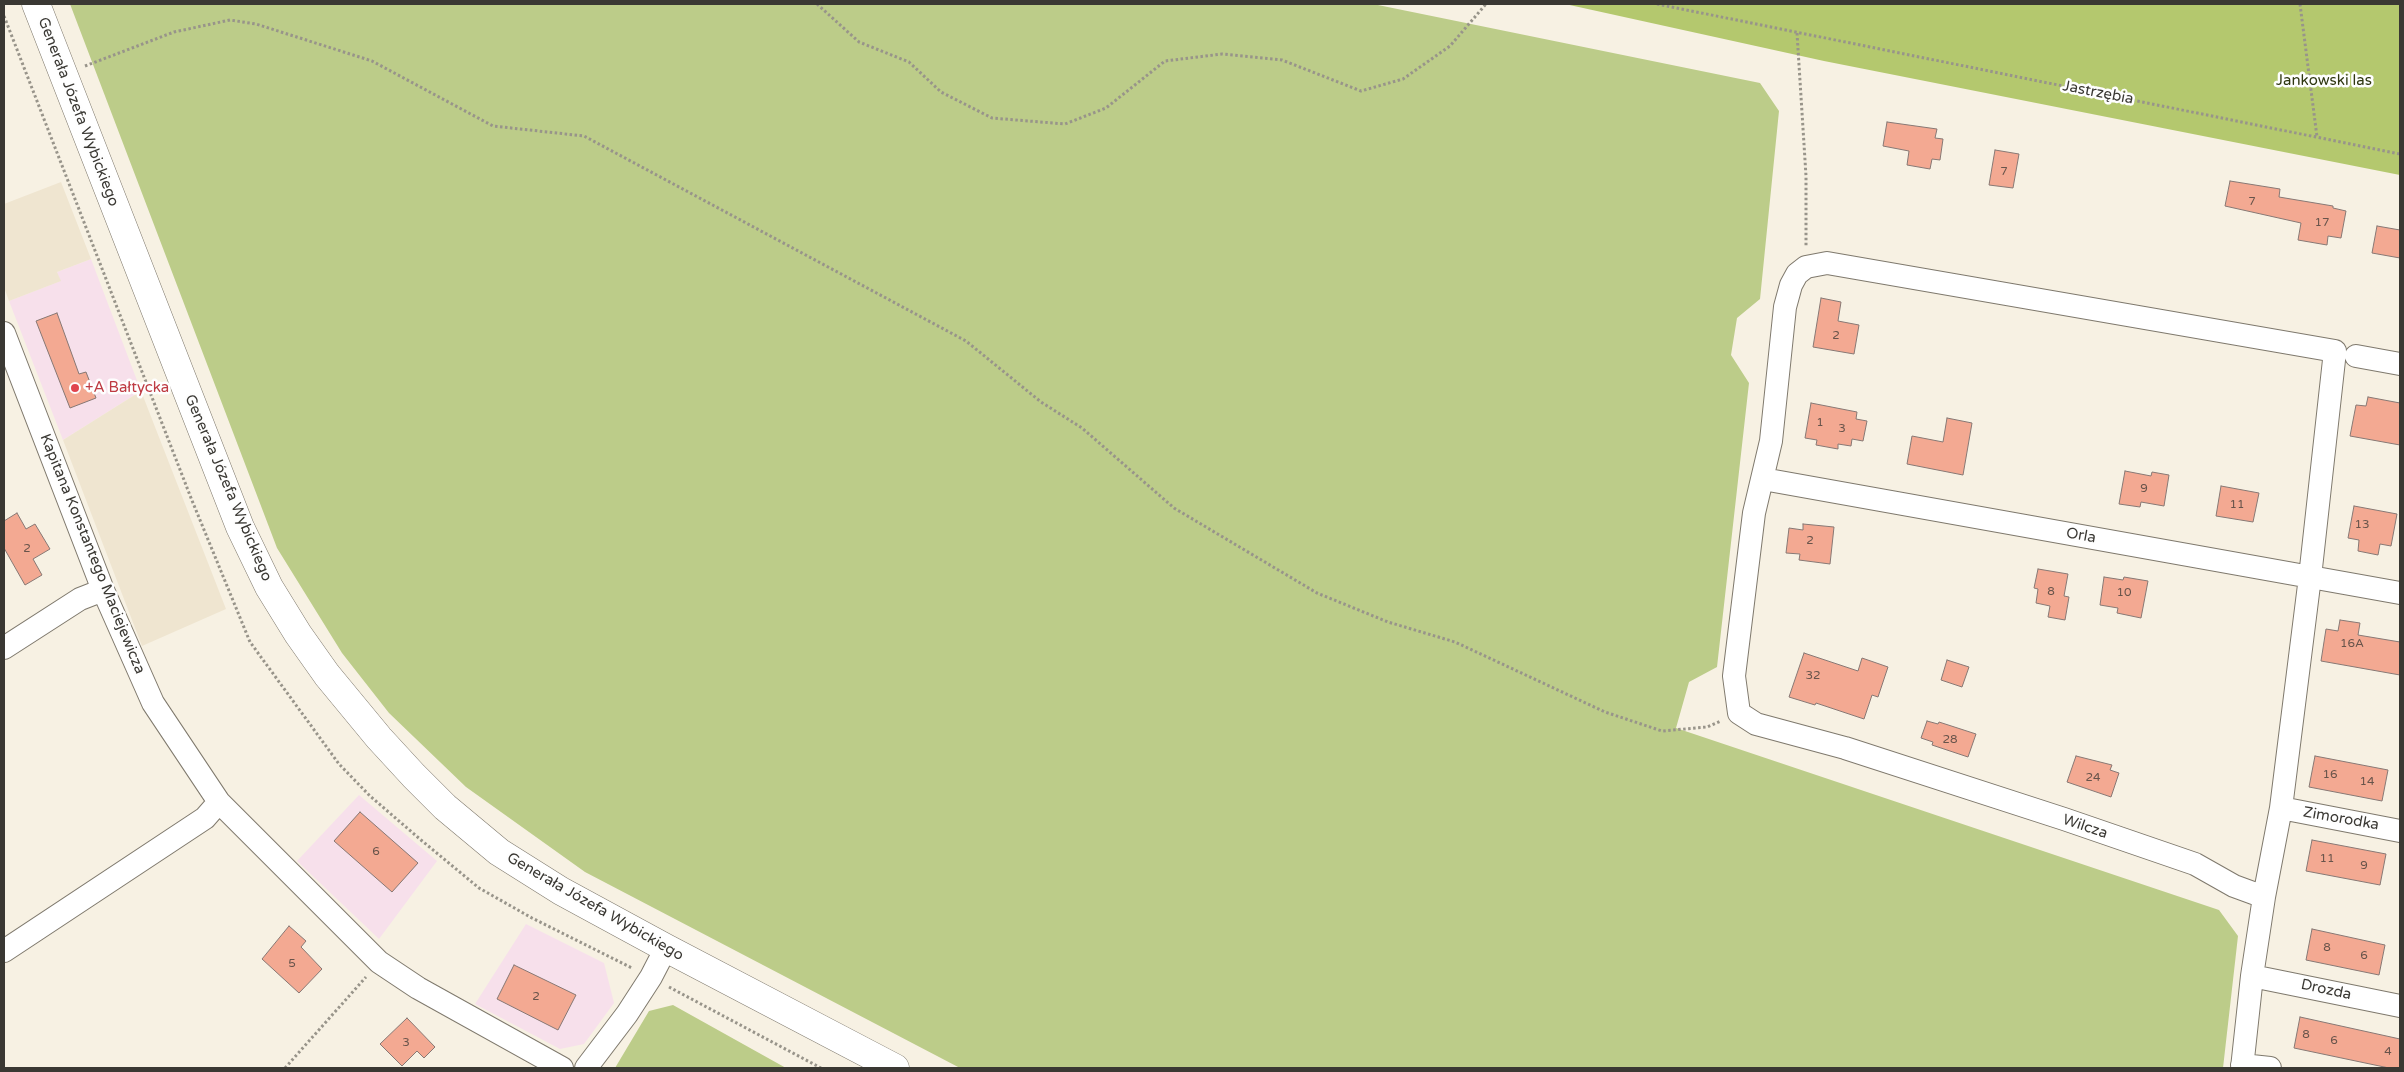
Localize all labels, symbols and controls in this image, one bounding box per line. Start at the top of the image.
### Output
street label: Generała Józefa Wybickiego [34,15,122,209]
park label: Jankowski las [2276,72,2372,90]
street label: Jastrzębia [2061,77,2135,109]
house number: 7 [2000,165,2008,179]
house number: 7 [2248,195,2256,209]
house number: 17 [2314,216,2330,230]
house number: 2 [1832,329,1840,343]
place label: +A Bałtycka [85,379,169,397]
marker: +A Bałtycka [69,382,81,394]
street label: Generała Józefa Wybickiego [180,392,276,584]
house number: 1 [1816,416,1824,430]
house number: 3 [1838,422,1846,436]
street label: Kapitana Konstantego Maciejewicza [35,431,149,677]
house number: 9 [2140,482,2148,496]
house number: 11 [2229,498,2245,512]
house number: 13 [2354,518,2370,532]
street label: Orla [2065,525,2097,547]
house number: 2 [1806,534,1814,548]
house number: 2 [23,542,31,556]
house number: 8 [2047,585,2055,599]
house number: 10 [2116,586,2132,600]
house number: 16A [2340,637,2364,651]
house number: 32 [1805,669,1821,683]
house number: 28 [1942,733,1958,747]
house number: 16 [2322,768,2338,782]
house number: 24 [2085,771,2101,785]
house number: 14 [2359,775,2375,789]
street label: Zimorodka [2302,803,2380,835]
street label: Wilcza [2060,811,2110,843]
house number: 6 [372,845,380,859]
street label: Generała Józefa Wybickiego [503,849,687,965]
house number: 11 [2319,852,2335,866]
house number: 9 [2360,859,2368,873]
house number: 8 [2323,941,2331,955]
house number: 6 [2360,949,2368,963]
house number: 5 [288,957,296,971]
street label: Drozda [2299,976,2353,1004]
house number: 2 [532,990,540,1004]
house number: 8 [2302,1028,2310,1042]
house number: 6 [2330,1034,2338,1048]
house number: 3 [402,1036,410,1050]
house number: 4 [2384,1045,2392,1059]

